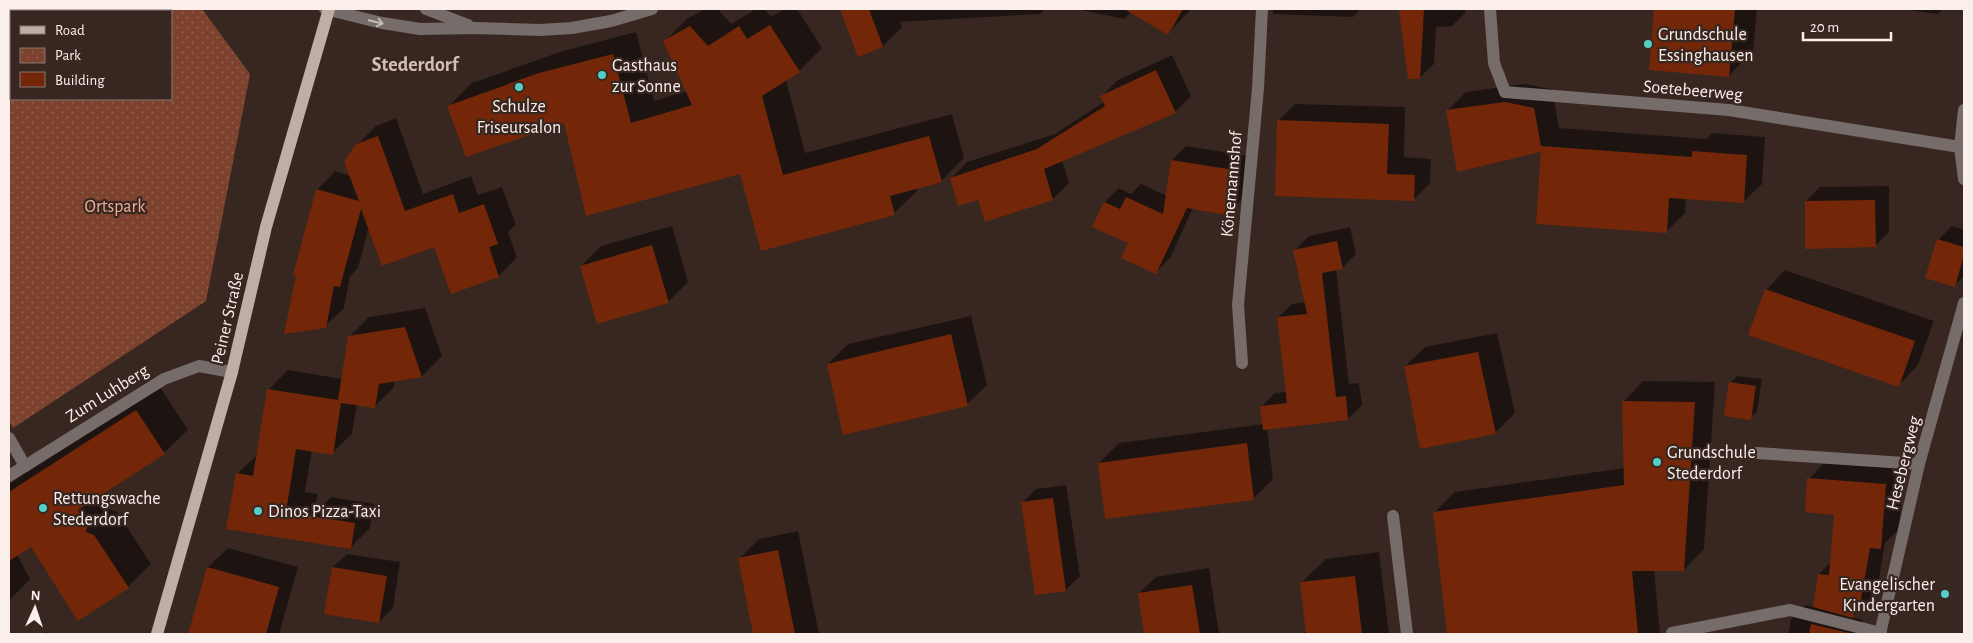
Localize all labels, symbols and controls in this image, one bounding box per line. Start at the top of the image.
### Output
legend [10,10,172,100]
scale bar [1803,10,1890,42]
one-way arrow [367,17,383,27]
text: 20 m [1810,20,1839,35]
text: Road [55,23,85,38]
place label: Grundschule Essinghausen [1658,26,1754,65]
marker: Grundschule Essinghausen [1642,38,1654,50]
text: Park [55,48,81,63]
district label: Stederdorf [372,55,460,75]
place label: Gasthaus zur Sonne [612,57,681,96]
marker: Gasthaus zur Sonne [596,69,608,81]
text: Building [55,73,105,88]
street label: Soetebeerweg [1642,78,1744,104]
marker: Schulze Friseursalon [513,81,525,93]
place label: Schulze Friseursalon [477,98,561,137]
street label: Könemannshof [1218,129,1246,238]
park label: Ortspark [85,198,146,216]
street label: Peiner Straße [209,270,247,366]
street label: Zum Luhberg [63,361,152,426]
street label: Hesebergweg [1884,414,1924,512]
place label: Grundschule Stederdorf [1667,444,1756,483]
marker: Grundschule Stederdorf [1651,456,1663,468]
place label: Rettungswache Stederdorf [53,490,161,529]
marker: Rettungswache Stederdorf [37,502,49,514]
place label: Dinos Pizza-Taxi [268,503,381,521]
marker: Dinos Pizza-Taxi [252,505,264,517]
place label: Evangelischer Kindergarten [1839,576,1935,615]
north arrow [10,583,60,633]
marker: Evangelischer Kindergarten [1939,588,1951,600]
text: N [30,589,41,603]

